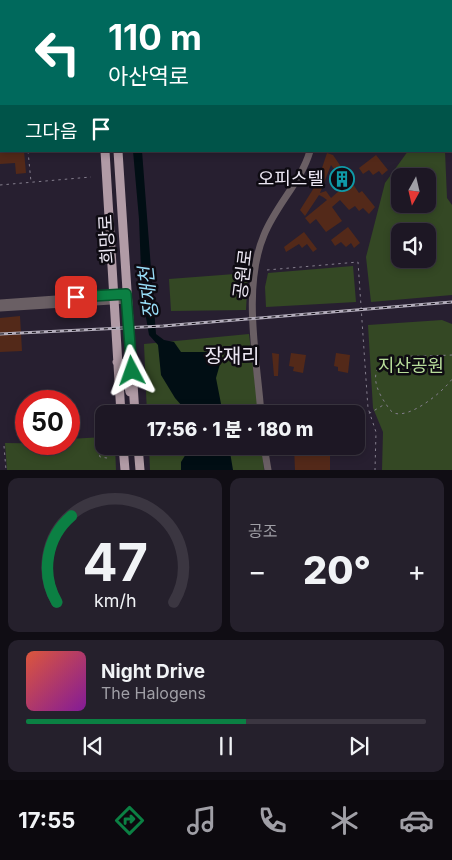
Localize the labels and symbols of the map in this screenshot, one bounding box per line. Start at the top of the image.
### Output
building icon: 오피스텔 [329,166,355,192]
place label: 오피스텔 [258,168,324,189]
north arrow [391,168,436,212]
street label: 희망로 [95,214,118,264]
street label: 공원로 [229,248,256,300]
water label: 장재천 [134,264,163,320]
pin [55,276,97,318]
position arrow [105,344,157,396]
district label: 장재리 [204,344,260,368]
park label: 지산공원 [378,355,444,376]
speed limit sign: 50 [15,390,80,455]

